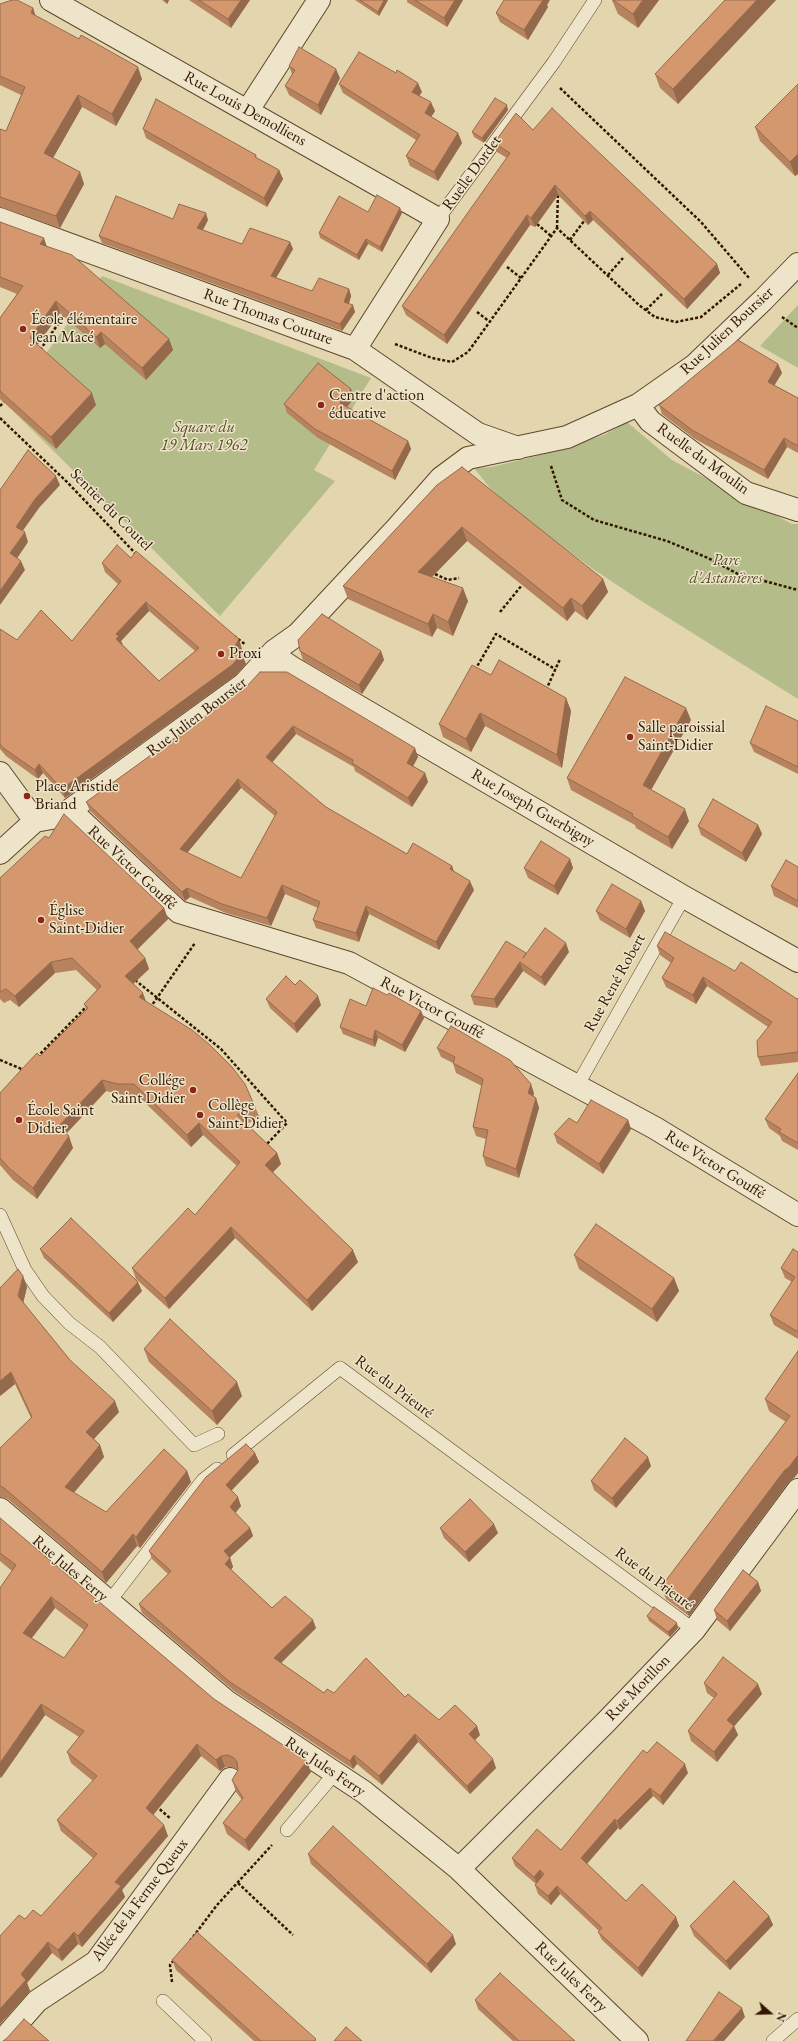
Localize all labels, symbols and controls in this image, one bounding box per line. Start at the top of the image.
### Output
street label: Rue Louis Demolliens [180,67,310,151]
street label: Ruelle Dordet [438,132,506,214]
street label: Rue Julien Boursier [676,283,778,379]
street label: Rue Thomas Couture [201,285,335,349]
place label: École élémentaire Jean Macé [31,310,137,348]
marker: École élémentaire Jean Macé [18,324,28,334]
place label: Centre d'action éducative [329,386,424,424]
marker: Centre d'action éducative [316,400,326,410]
park label: Square du 19 Mars 1962 [161,418,247,456]
street label: Ruelle du Moulin [653,419,753,499]
street label: Sentier du Coutel [66,465,156,555]
park label: Parc d'Astanières [690,551,762,589]
place label: Proxi [229,644,261,664]
marker: Proxi [216,649,226,659]
street label: Rue Julien Boursier [143,673,251,761]
place label: Salle paroissial Saint-Didier [638,718,725,756]
marker: Salle paroissial Saint-Didier [625,732,635,742]
street label: Rue Joseph Guerbigny [468,765,598,851]
place label: Place Aristide Briand [35,777,118,815]
marker: Place Aristide Briand [22,791,32,801]
street label: Rue Victor Gouffé [84,822,180,914]
place label: Église Saint-Didier [49,901,124,939]
marker: Église Saint-Didier [36,915,46,925]
street label: Rue René Robert [580,931,650,1035]
street label: Rue Victor Gouffé [377,973,487,1043]
place label: Collége Saint Didier [111,1071,185,1109]
marker: Collége Saint Didier [188,1085,198,1095]
place label: Collège Saint-Didier [208,1096,283,1134]
place label: École Saint Didier [27,1101,94,1139]
marker: Collège Saint-Didier [195,1110,205,1120]
marker: École Saint Didier [14,1115,24,1125]
street label: Rue Victor Gouffé [661,1126,769,1204]
street label: Rue du Prieuré [351,1351,437,1423]
street label: Rue Jules Ferry [28,1532,112,1606]
street label: Rue du Prieuré [611,1543,697,1615]
street label: Rue Morillon [602,1651,674,1725]
street label: Rue Jules Ferry [281,1733,369,1801]
street label: Allée de la Ferme Queux [88,1835,192,1965]
street label: Rue Jules Ferry [531,1938,611,2016]
north arrow [750,1993,790,2033]
text: N [773,2011,789,2024]

